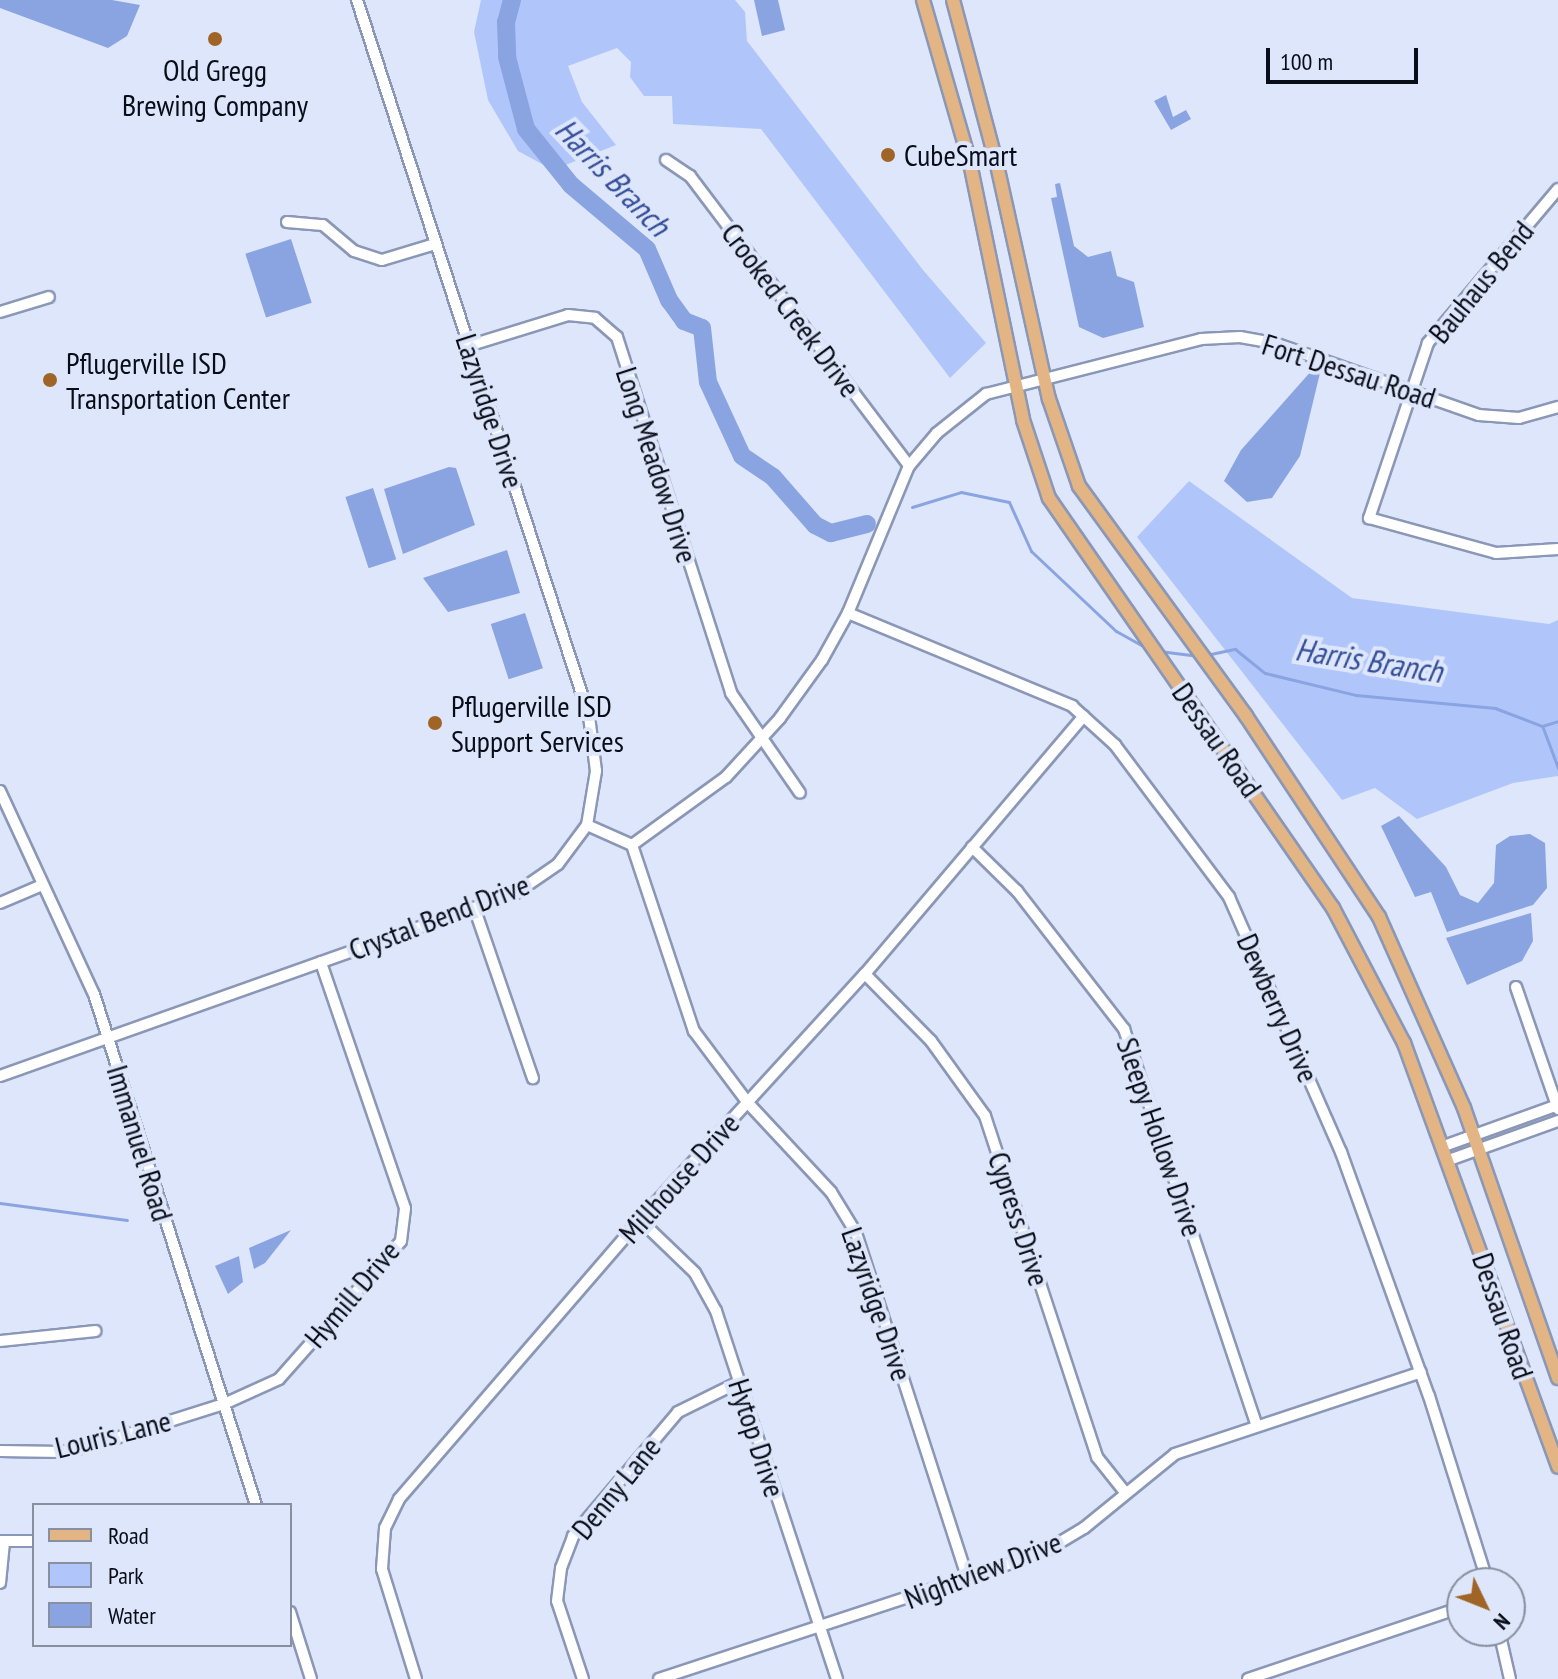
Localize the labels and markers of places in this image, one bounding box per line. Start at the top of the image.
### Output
marker: Old Gregg Brewing Company [206,30,224,48]
place label: Old Gregg Brewing Company [122,52,308,122]
place label: CubeSmart [904,137,1017,173]
marker: CubeSmart [879,146,897,164]
place label: Pflugerville ISD Transportation Center [66,345,290,416]
marker: Pflugerville ISD Transportation Center [41,371,59,389]
place label: Pflugerville ISD Support Services [451,688,624,758]
marker: Pflugerville ISD Support Services [426,714,444,732]

